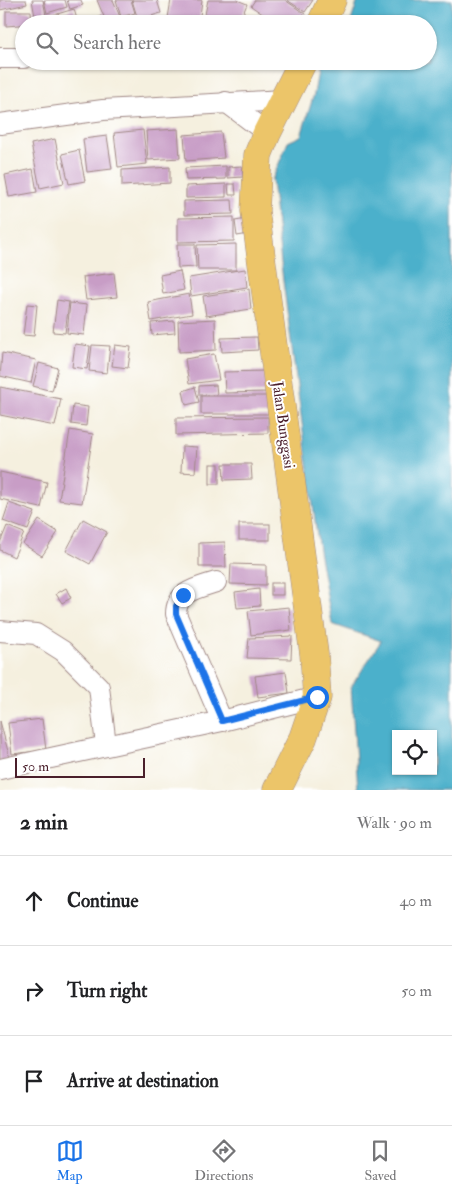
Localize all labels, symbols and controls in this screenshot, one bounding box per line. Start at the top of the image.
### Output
search box [15,15,437,70]
icon: search [33,29,61,57]
text: Search here [73,31,161,55]
street label: Jalan Bunggasi [266,379,299,470]
route end [172,584,195,607]
route start [306,686,329,709]
map controls [392,730,437,775]
button: locate [392,730,437,775]
scale bar [15,755,145,778]
text: 50 m [22,758,49,775]
text: 2 min [20,809,68,836]
text: Walk · 90 m [357,813,432,833]
icon: ahead [20,887,48,915]
text: Continue [67,889,138,913]
text: 40 m [399,891,432,911]
icon: right [20,977,48,1005]
text: Turn right [67,979,147,1003]
text: 50 m [401,981,432,1001]
icon: arrive [20,1067,48,1095]
text: Arrive at destination [67,1069,219,1093]
tab: Map [56,1137,84,1184]
tab: Directions [195,1137,253,1184]
tab: Saved [364,1137,396,1184]

